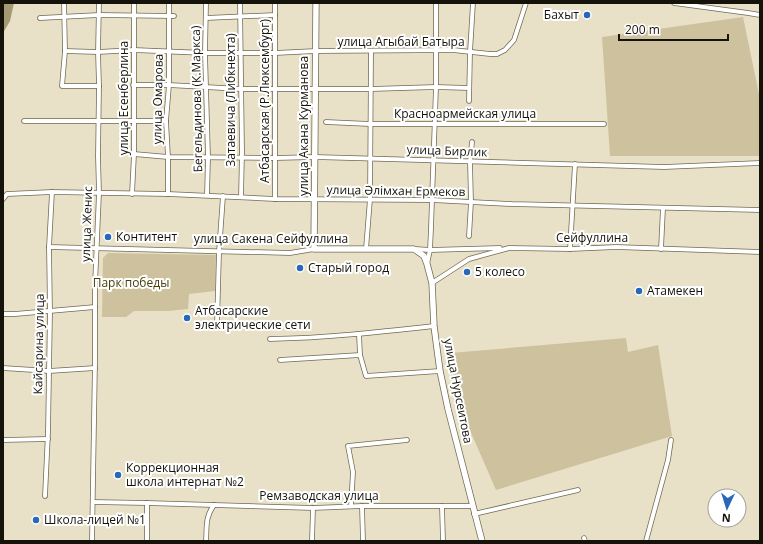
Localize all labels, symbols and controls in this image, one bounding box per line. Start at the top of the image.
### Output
place label: Бахыт [544,6,579,23]
marker: Бахыт [582,10,592,20]
scale bar [619,16,728,42]
street label: Атбасарская (Р.Люксембург) [256,18,273,183]
text: 200 m [625,21,660,38]
street label: Бегельдинова (К.Маркса) [187,25,206,173]
street label: Затаевича (Либкнехта) [222,33,239,167]
street label: улица Агыбай Батыра [337,33,465,50]
street label: улица Есенберлина [115,41,132,155]
street label: улица Омарова [148,53,167,144]
street label: улица Акана Курманова [295,56,312,196]
street label: Красноармейская улица [394,105,536,122]
street label: улица Бирлик [406,141,488,160]
street label: улица Әлімхан Ермеков [326,181,466,200]
street label: улица Женис [77,186,96,262]
place label: Контитент [116,228,177,245]
street label: Сейфуллина [556,229,628,246]
street label: улица Сакена Сейфуллина [194,230,348,247]
marker: Контитент [103,232,113,242]
place label: Старый город [308,259,389,276]
marker: Старый город [295,263,305,273]
place label: 5 колесо [475,263,525,280]
marker: 5 колесо [462,267,472,277]
park label: Парк победы [93,274,169,291]
place label: Атамекен [647,282,703,299]
marker: Атамекен [634,286,644,296]
street label: Кайсарина улица [29,293,48,395]
place label: Атбасарские электрические сети [195,302,311,333]
marker: Атбасарские электрические сети [182,313,192,323]
street label: улица Нурсеитова [440,337,477,445]
place label: Коррекционная школа интернат №2 [126,459,244,490]
marker: Коррекционная школа интернат №2 [113,470,123,480]
street label: Ремзаводская улица [259,487,379,504]
north arrow [707,488,747,528]
place label: Школа-лицей №1 [44,511,146,528]
text: N [721,511,731,526]
marker: Школа-лицей №1 [31,515,41,525]

